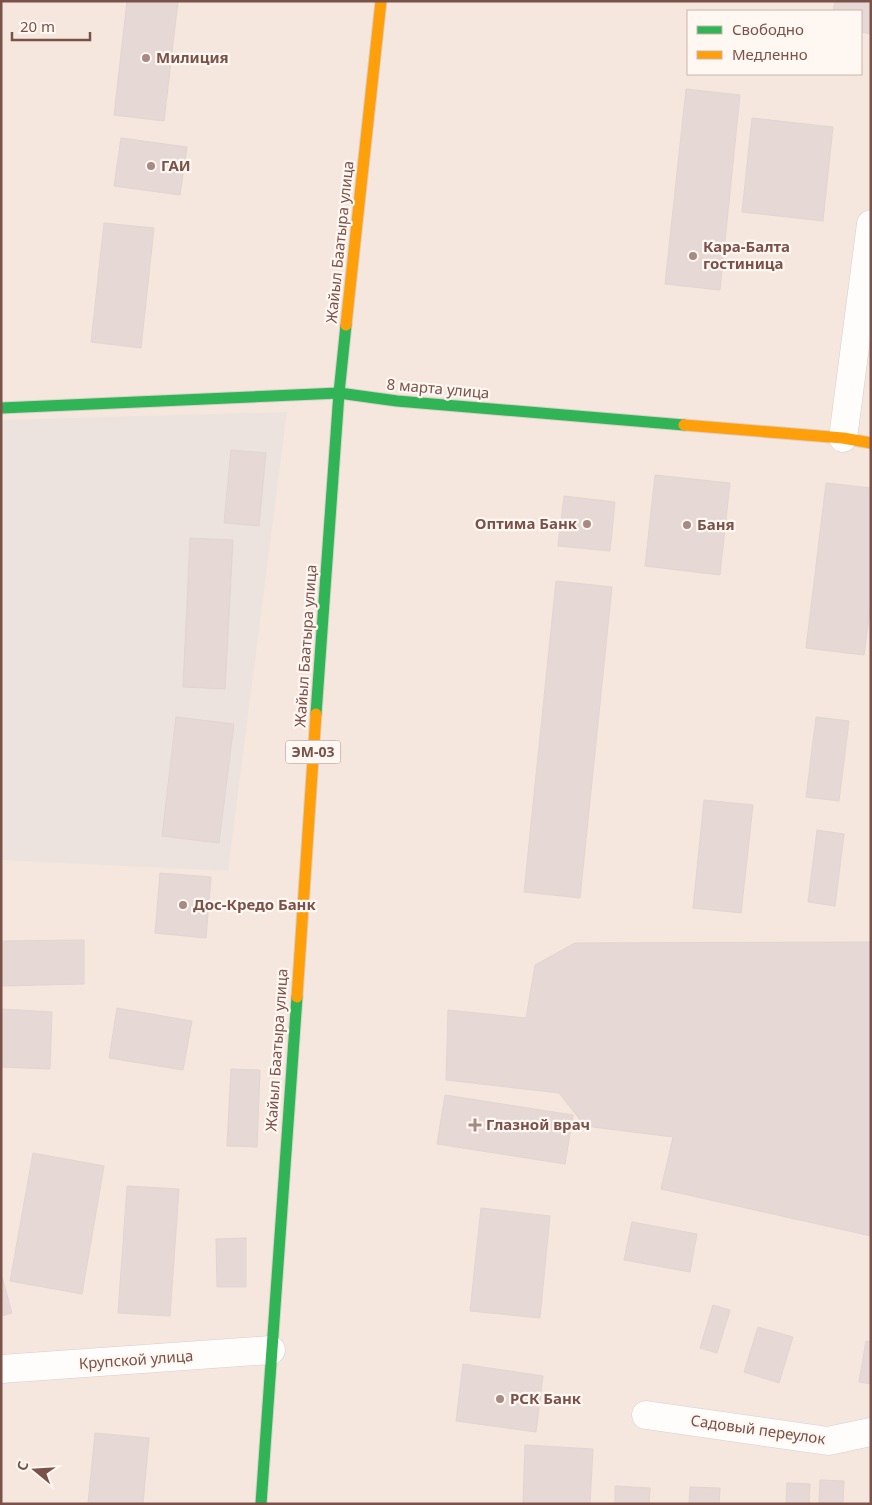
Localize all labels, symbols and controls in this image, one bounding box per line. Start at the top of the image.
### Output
scale bar [12,10,90,42]
legend [687,10,862,75]
text: 20 m [20,16,55,36]
text: Свободно [732,19,804,39]
text: Медленно [732,44,808,64]
place label: Милиция [156,47,229,67]
marker: Милиция [140,52,152,64]
place label: ГАИ [161,155,191,175]
marker: ГАИ [145,160,157,172]
street label: Жайыл Баатыра улица [321,160,357,324]
place label: Кара-Балта гостиница [703,236,790,273]
marker: Кара-Балта гостиница [687,250,699,262]
street label: 8 марта улица [386,374,490,402]
place label: Оптима Банк [475,513,578,533]
place label: Баня [697,514,735,534]
marker: Оптима Банк [581,518,593,530]
marker: Баня [681,519,693,531]
street label: Жайыл Баатыра улица [289,564,321,728]
road number: ЭМ-03 [286,740,340,764]
place label: Дос-Кредо Банк [193,894,316,914]
marker: Дос-Кредо Банк [177,899,189,911]
street label: Жайыл Баатыра улица [260,968,292,1132]
place label: Глазной врач [486,1114,590,1134]
marker: Глазной врач [468,1118,482,1132]
street label: Крупской улица [78,1345,194,1373]
place label: РСК Банк [510,1388,582,1408]
marker: РСК Банк [494,1393,506,1405]
street label: Садовый переулок [689,1410,827,1448]
north arrow [10,1445,60,1495]
text: С [12,1459,33,1473]

